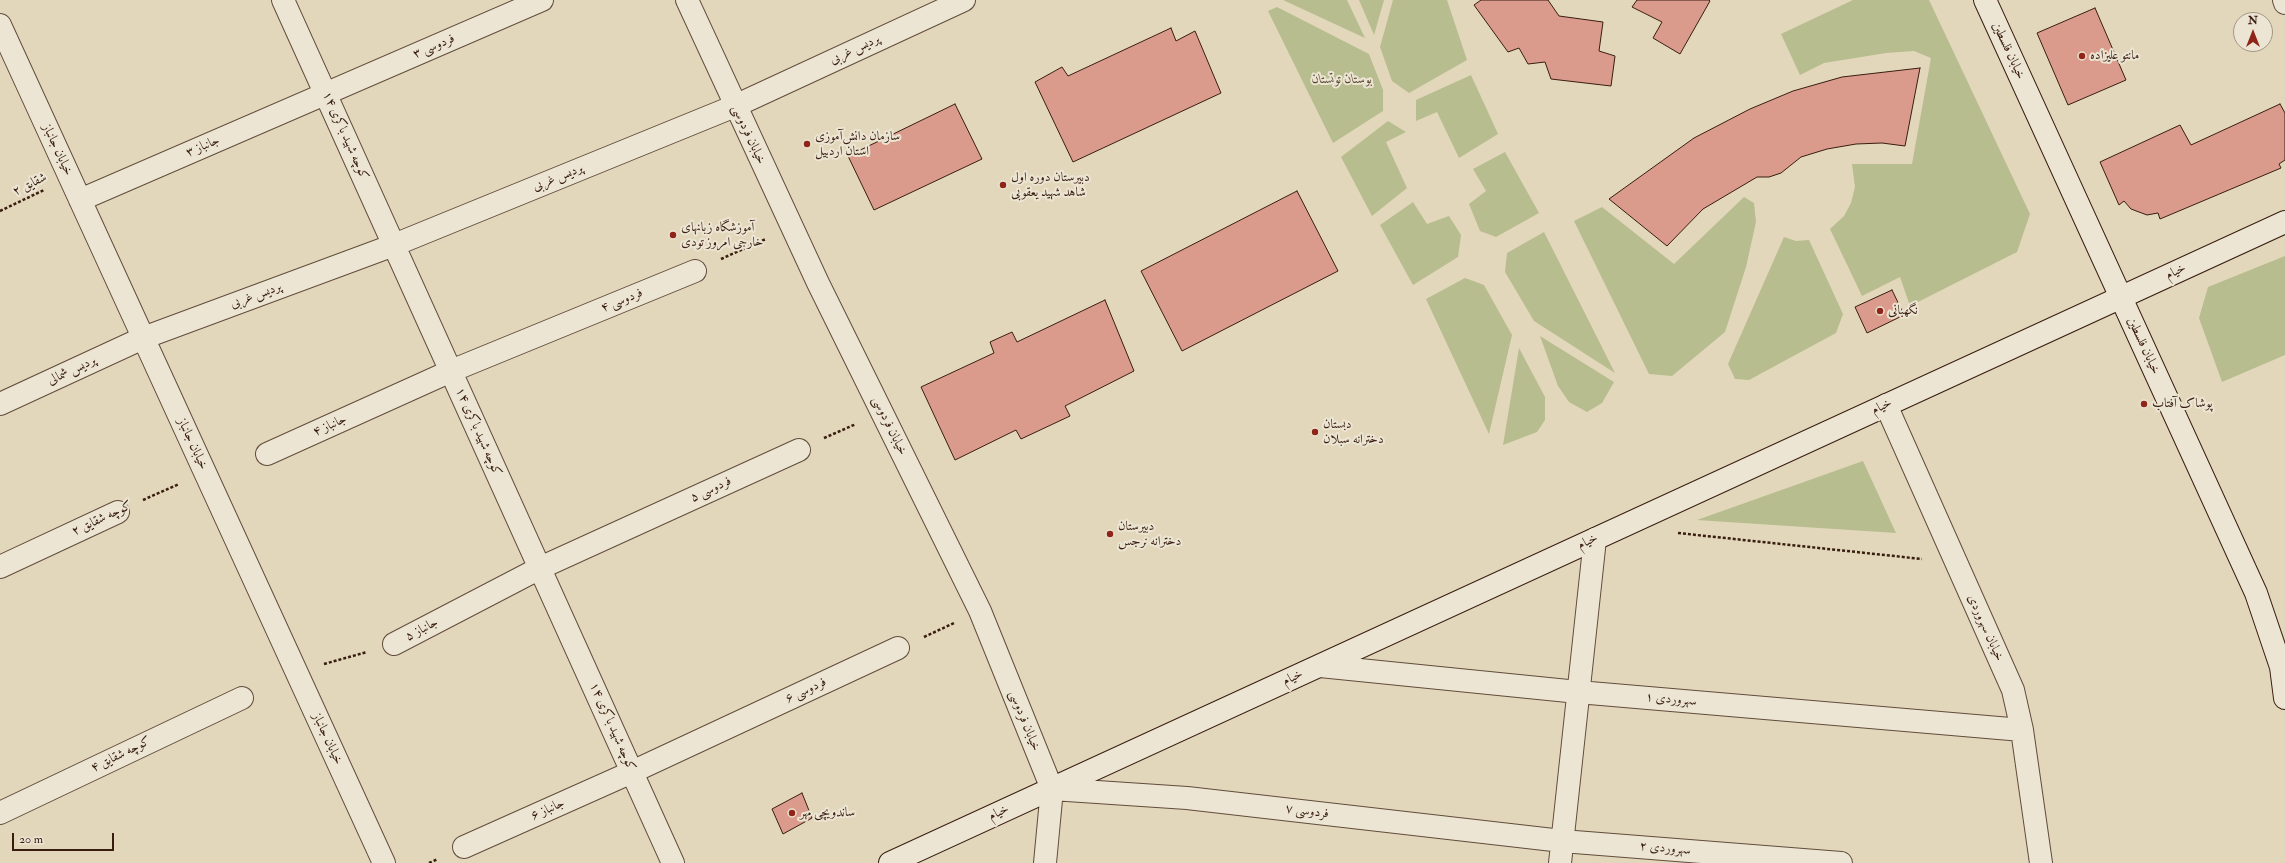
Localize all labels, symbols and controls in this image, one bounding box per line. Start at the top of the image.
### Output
north arrow [2233,12,2273,52]
text: N [2248,14,2258,27]
street label: خیابان فلسطین [1988,20,2028,82]
street label: فردوسی ۳ [411,31,457,63]
street label: پردیس غربی [828,32,882,68]
place label: مانتو علیزاده [2090,48,2139,64]
marker: مانتو علیزاده [2077,51,2087,61]
park label: بوستان توتستان [1312,72,1372,88]
street label: کوچه شهید باکری ۱۴ [318,89,372,183]
street label: خیابان فردوسی [727,103,769,167]
street label: خیابان جانباز [38,122,76,178]
place label: سازمان دانش‌آموزی استان اردبیل [815,129,900,160]
street label: جانباز ۳ [184,133,222,161]
marker: سازمان دانش‌آموزی استان اردبیل [802,139,812,149]
street label: پردیس غربی [530,161,586,195]
street label: شقایق ۲ [10,170,50,200]
place label: دبیرستان دوره اول شاهد شهید یعقوبی [1011,170,1090,201]
marker: دبیرستان دوره اول شاهد شهید یعقوبی [998,180,1008,190]
place label: آموزشگاه زبانهای خارجی امروز تودی [681,220,763,251]
marker: آموزشگاه زبانهای خارجی امروز تودی [668,230,678,240]
street label: خیام [2163,261,2189,283]
street label: پردیس غربی [228,280,284,312]
street label: فردوسی ۴ [599,286,645,316]
place label: نگهبانی [1888,303,1918,319]
marker: نگهبانی [1875,306,1885,316]
street label: خیابان فلسطین [2123,315,2163,377]
street label: پردیس شمالی [45,353,99,389]
street label: کوچه شهید باکری ۱۴ [451,385,505,479]
street label: خیابان فردوسی [868,394,910,458]
street label: خیام [1869,396,1895,418]
place label: پوشاک آفتاب [2152,396,2213,412]
marker: پوشاک آفتاب [2139,399,2149,409]
street label: جانباز ۴ [311,412,349,440]
street label: خیابان جانباز [173,416,211,472]
place label: دبستان دخترانه سبلان [1323,417,1384,448]
marker: دبستان دخترانه سبلان [1310,427,1320,437]
street label: فردوسی ۵ [688,474,734,506]
street label: کوچه شقایق ۲ [69,498,135,540]
place label: دبیرستان دخترانه نرجس [1118,519,1181,550]
marker: دبیرستان دخترانه نرجس [1105,529,1115,539]
street label: خیام [1575,531,1601,553]
street label: خیابان سهروردی [1963,592,2007,664]
street label: جانباز ۵ [403,615,441,645]
street label: خیام [1280,667,1306,689]
street label: فردوسی ۶ [783,675,829,707]
street label: کوچه شهید باکری ۱۴ [585,680,639,774]
street label: خیابان فردوسی [1005,689,1043,753]
street label: سهروردی ۱ [1645,690,1697,710]
street label: خیابان جانباز [308,711,346,767]
street label: کوچه شقایق ۴ [89,734,153,776]
street label: جانباز ۶ [529,796,567,824]
street label: خیام [986,802,1012,824]
street label: فردوسی ۷ [1284,802,1330,822]
place label: ساندویچی مهر [800,805,855,821]
marker: ساندویچی مهر [787,808,797,818]
scale bar [14,825,116,851]
text: 20 m [19,832,43,847]
street label: سهروردی ۲ [1639,839,1691,859]

